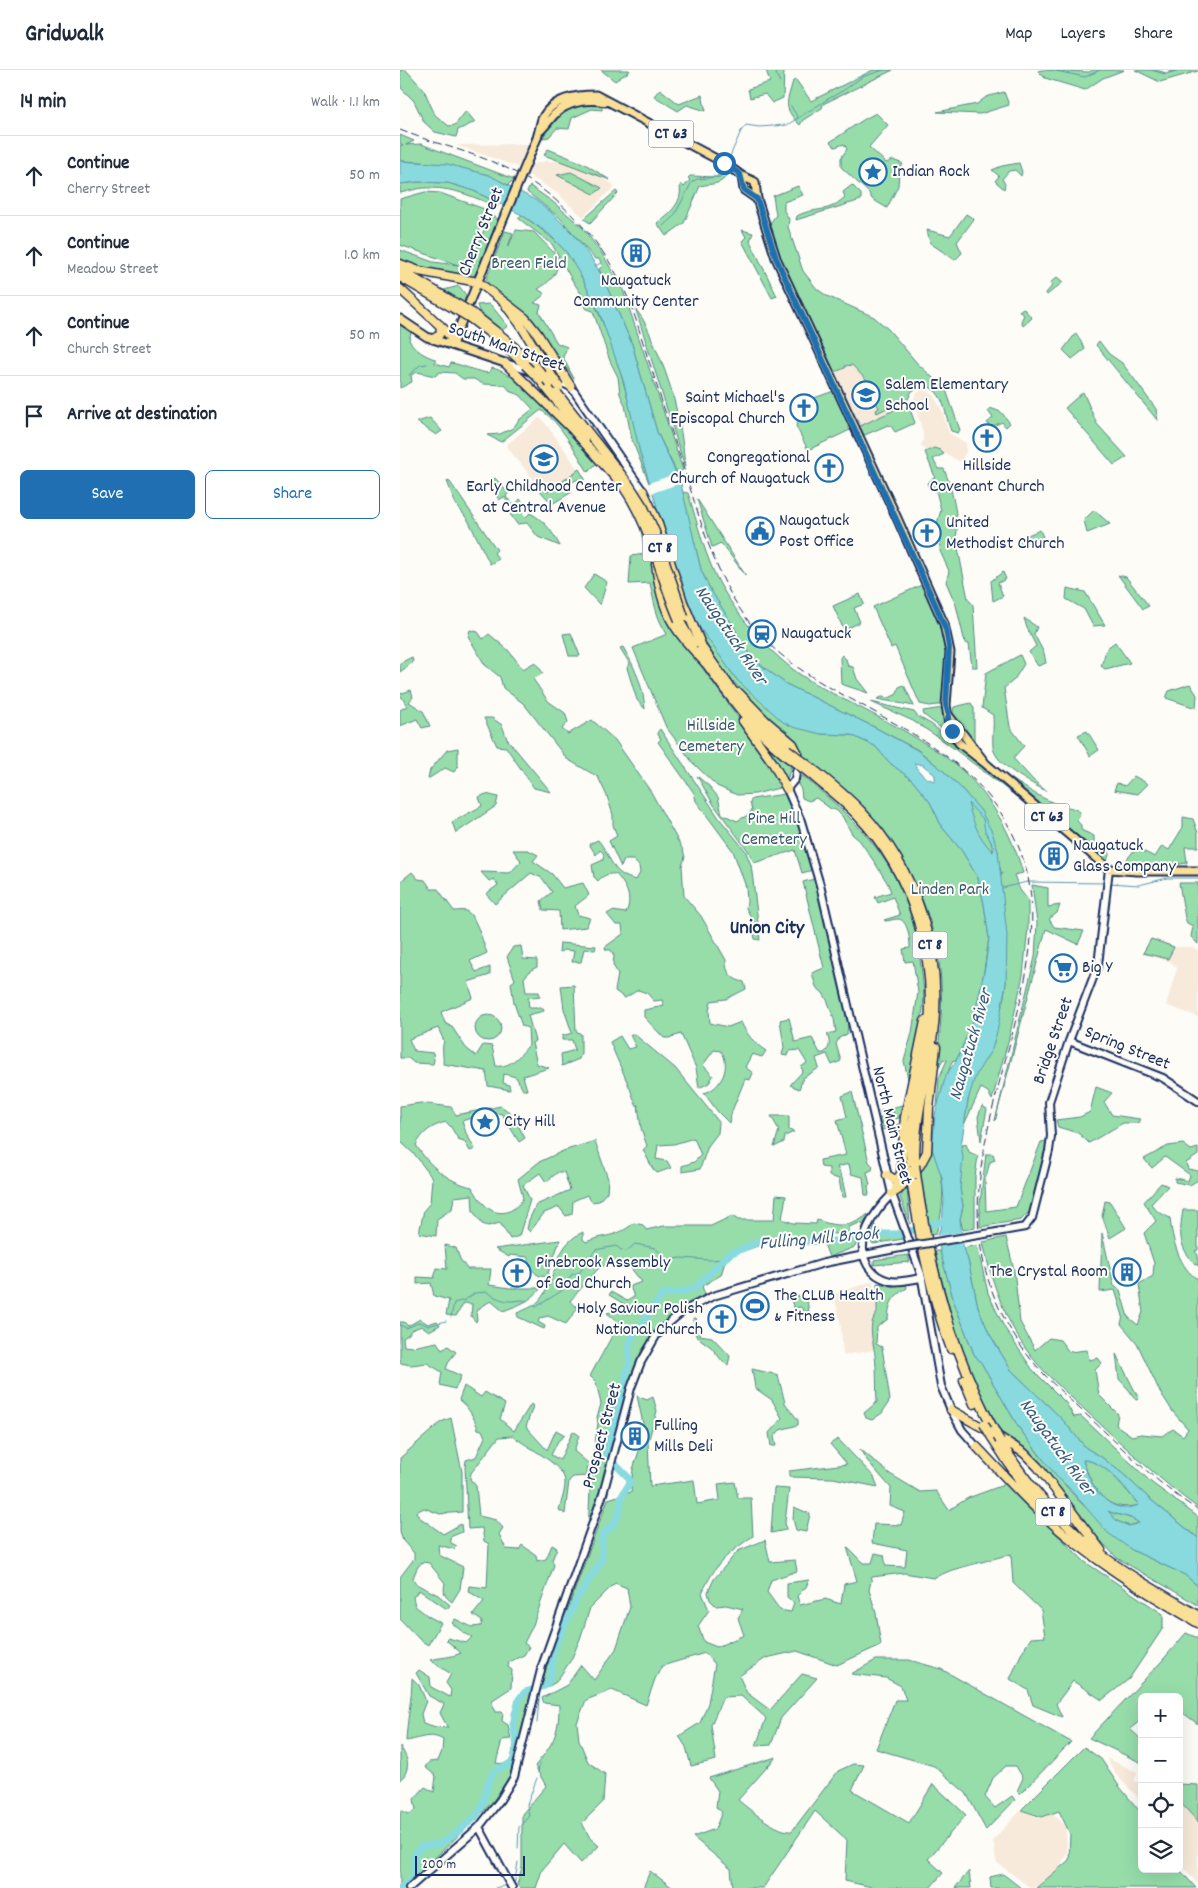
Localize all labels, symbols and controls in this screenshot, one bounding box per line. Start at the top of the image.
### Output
text: Gridwalk [25,18,104,52]
text: Map [1005,22,1032,47]
text: Layers [1060,22,1106,47]
text: Share [1134,22,1173,47]
text: 14 min [20,88,66,118]
text: Walk · 1.1 km [311,91,380,114]
road number: CT 63 [648,121,694,148]
text: Continue [67,151,129,178]
route start [713,152,736,175]
place icon: Indian Rock [858,157,888,187]
place label: Indian Rock [892,160,970,185]
icon: ahead [20,162,48,190]
text: 50 m [349,164,380,187]
text: Cherry Street [67,178,150,201]
street label: Cherry Street [453,184,511,280]
text: Continue [67,231,129,258]
building icon: Naugatuck Community Center [621,238,651,268]
icon: ahead [20,242,48,270]
text: 1.0 km [344,244,380,267]
park label: Breen Field [491,252,567,277]
text: Meadow Street [67,258,158,281]
place label: Naugatuck Community Center [573,269,699,315]
text: Continue [67,311,129,338]
street label: South Main Street [445,316,568,380]
icon: ahead [20,322,48,350]
text: 50 m [349,324,380,347]
text: Church Street [67,338,151,361]
place label: Salem Elementary School [885,373,1009,419]
school or university icon: Salem Elementary School [851,380,881,410]
place label: Saint Michael's Episcopal Church [670,386,785,432]
church icon: Saint Michael's Episcopal Church [789,393,819,423]
icon: arrive [20,402,48,430]
text: Arrive at destination [67,402,217,429]
church icon: Hillside Covenant Church [972,423,1002,453]
school or university icon: Early Childhood Center at Central Avenue [529,444,559,474]
place label: Congregational Church of Naugatuck [670,446,811,492]
church icon: Congregational Church of Naugatuck [814,453,844,483]
place label: Hillside Covenant Church [929,454,1045,500]
button: Save [20,470,195,519]
button: Share [205,470,380,519]
place label: Early Childhood Center at Central Avenue [466,475,622,521]
place label: Naugatuck Post Office [779,509,854,555]
place label: United Methodist Church [946,511,1065,557]
public building icon: Naugatuck Post Office [745,516,775,546]
church icon: United Methodist Church [912,518,942,548]
road number: CT 8 [642,534,678,562]
water label: Naugatuck River [687,581,774,693]
station icon: Naugatuck [747,619,777,649]
place label: Naugatuck [781,622,851,647]
park label: Hillside Cemetery [678,714,745,760]
route end [941,720,964,743]
road number: CT 63 [1024,804,1070,830]
park label: Pine Hill Cemetery [741,807,808,853]
place label: Naugatuck Glass Company [1073,834,1176,880]
building icon: Naugatuck Glass Company [1039,841,1069,871]
park label: Linden Park [911,878,989,903]
district label: Union City [730,915,805,943]
road number: CT 8 [912,932,948,958]
supermarket icon: Big Y [1048,953,1078,983]
place label: Big Y [1082,956,1114,981]
water label: Naugatuck River [943,984,1001,1104]
street label: Bridge Street [1027,994,1081,1088]
street label: Spring Street [1080,1021,1174,1078]
street label: North Main Street [864,1064,918,1188]
place icon: City Hill [470,1107,500,1137]
place label: City Hill [504,1110,556,1135]
water label: Fulling Mill Brook [758,1221,882,1259]
place label: Pinebrook Assembly of God Church [536,1251,671,1297]
building icon: The Crystal Room [1112,1257,1142,1287]
church icon: Pinebrook Assembly of God Church [502,1258,532,1288]
place label: The Crystal Room [989,1260,1108,1285]
place label: The CLUB Health & Fitness [774,1284,884,1330]
sports icon: The CLUB Health & Fitness [740,1291,770,1321]
place label: Holy Saviour Polish National Church [577,1297,703,1343]
church icon: Holy Saviour Polish National Church [707,1304,737,1334]
street label: Prospect Street [577,1380,629,1492]
water label: Naugatuck River [1011,1394,1102,1504]
place label: Fulling Mills Deli [654,1414,713,1460]
building icon: Fulling Mills Deli [620,1421,650,1451]
road number: CT 8 [1036,1498,1070,1525]
map controls [1138,1693,1183,1873]
button: + [1138,1693,1183,1738]
button: − [1138,1738,1183,1783]
button: locate [1138,1783,1183,1828]
button: layers [1138,1828,1183,1873]
scale bar [415,1853,525,1876]
text: 200 m [422,1855,456,1875]

